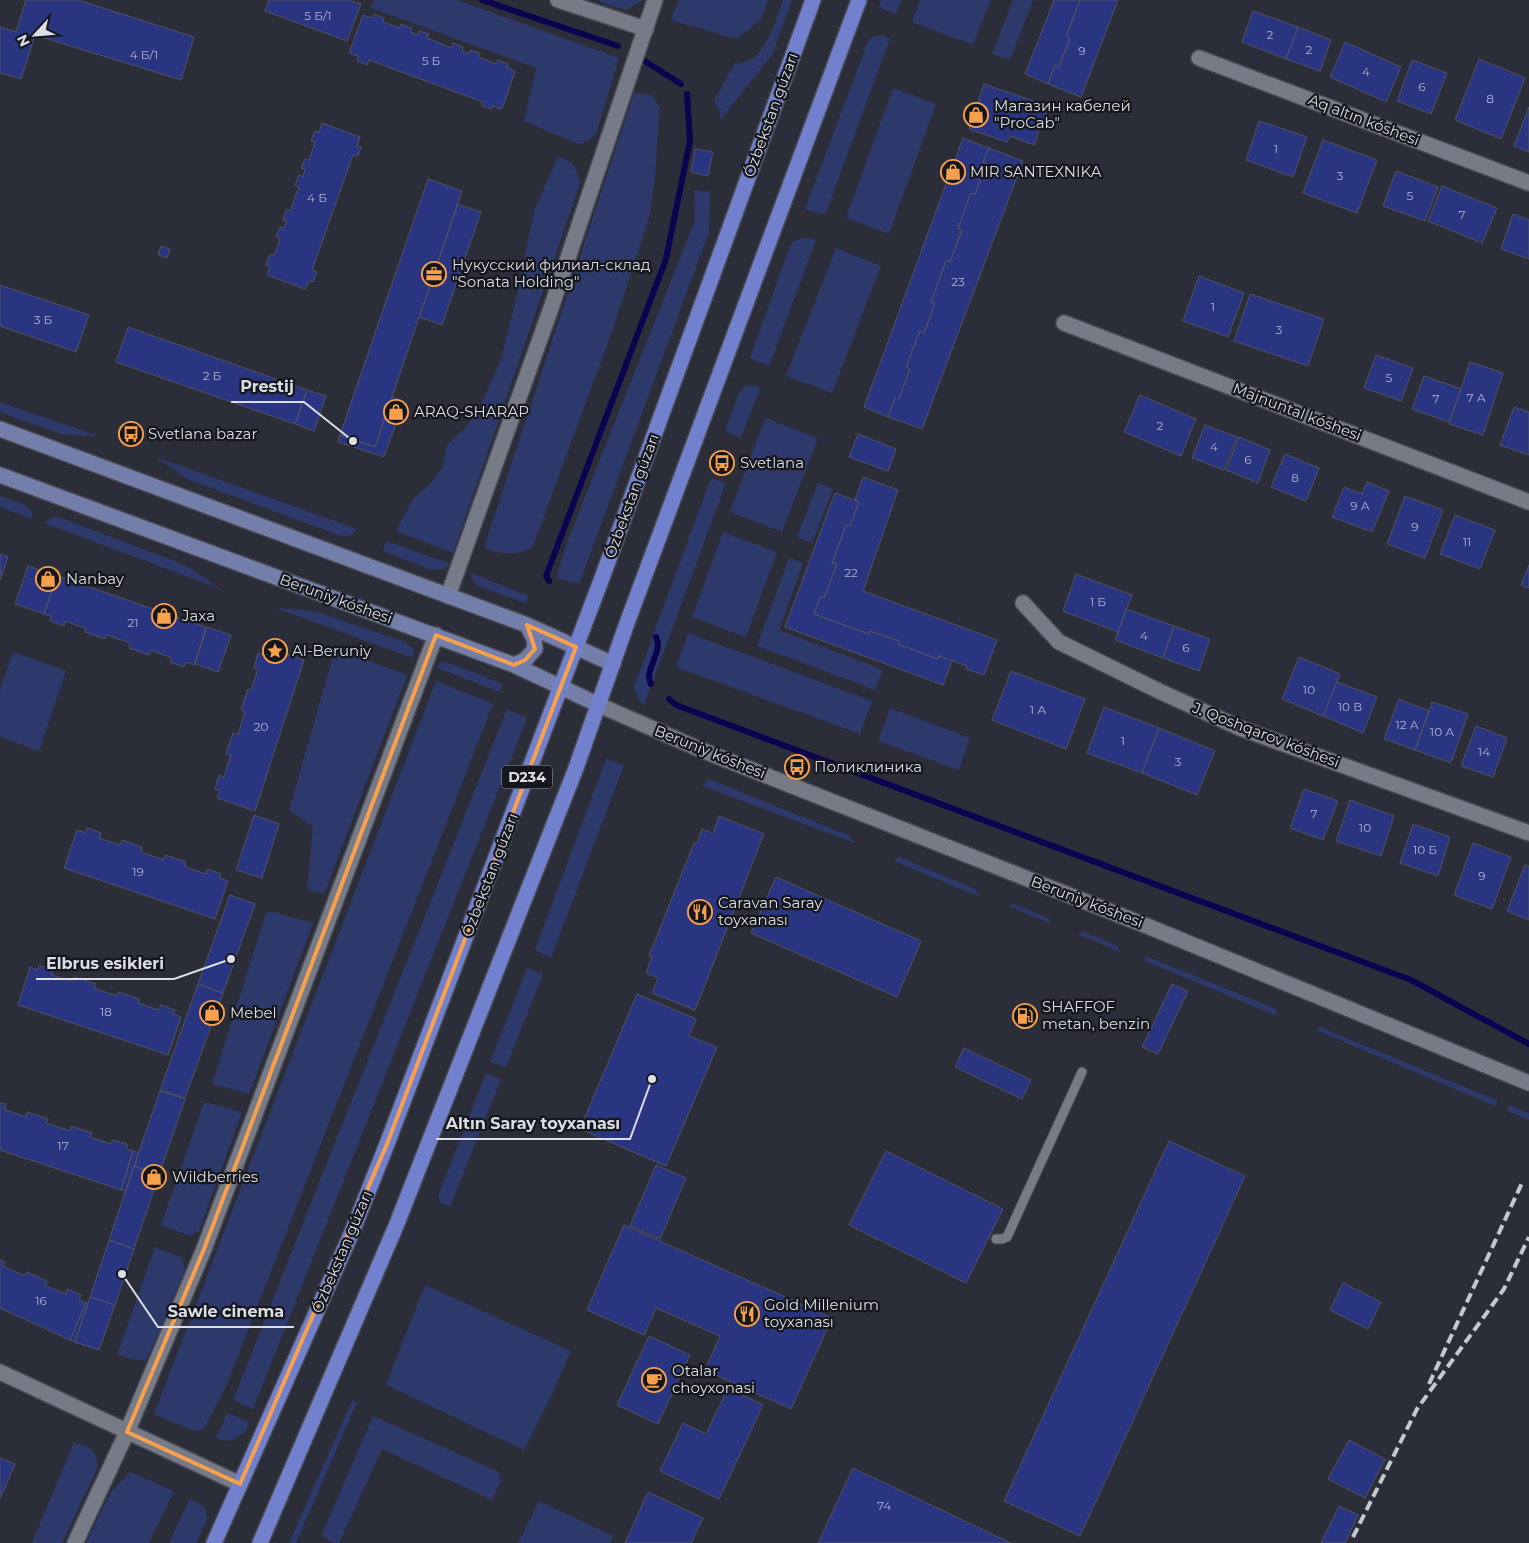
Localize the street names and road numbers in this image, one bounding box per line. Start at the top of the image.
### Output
street label: Ózbekstan gúzarı [739,50,802,180]
street label: Aq altın kóshesi [1306,90,1423,149]
street label: Majnuntal kóshesi [1230,378,1364,445]
street label: Ózbekstan gúzarı [600,431,663,561]
street label: Beruniy kóshesi [277,569,395,628]
street label: J. Qoshqarov kóshesi [1189,697,1342,771]
street label: Beruniy kóshesi [652,721,769,783]
road number: D234 [502,766,552,789]
street label: Ózbekstan gúzarı [457,810,522,939]
street label: Beruniy kóshesi [1028,871,1146,932]
street label: Ózbekstan gúzarı [307,1188,376,1316]

